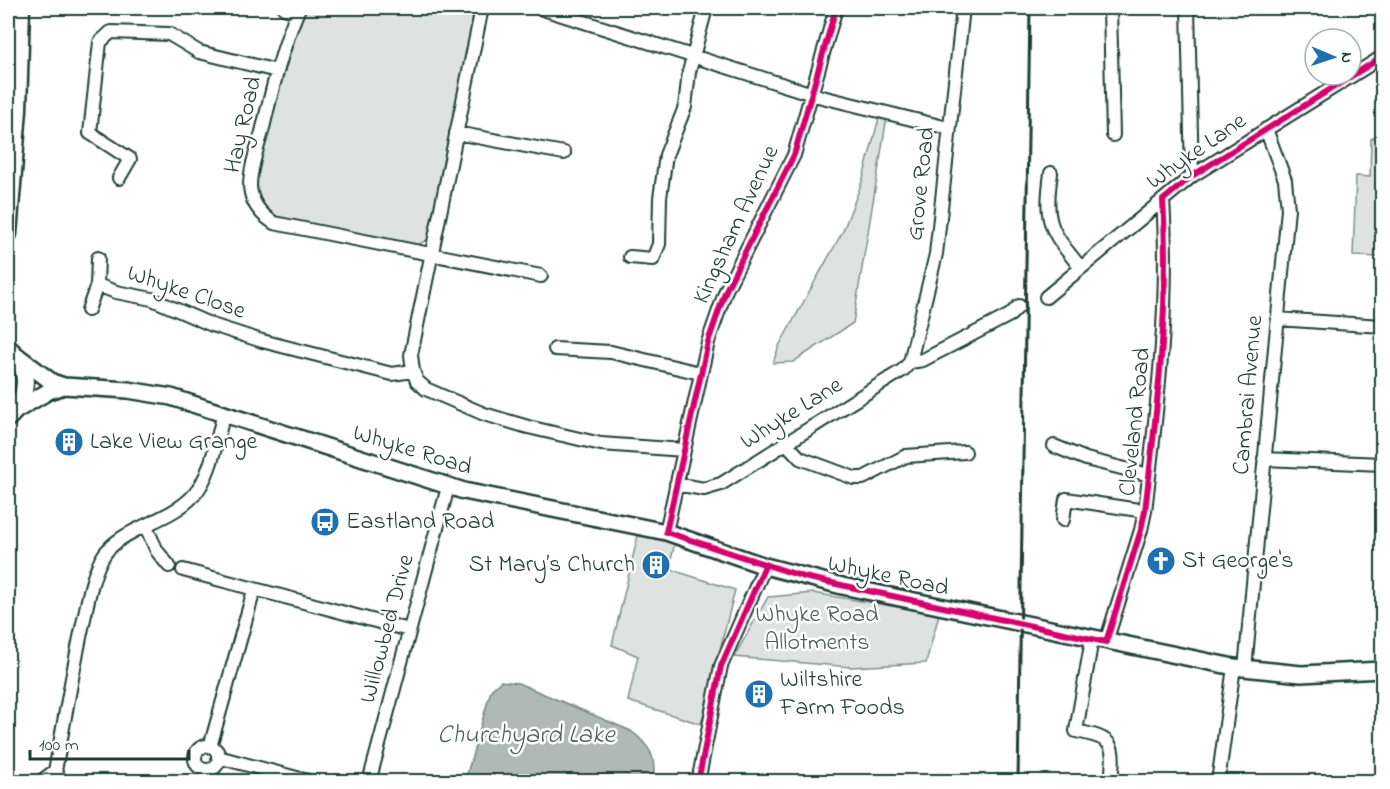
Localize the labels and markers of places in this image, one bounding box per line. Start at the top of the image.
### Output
place label: Lake View Grange [90,425,257,460]
building icon: Lake View Grange [53,426,85,458]
place label: Eastland Road [346,505,495,540]
bus stop icon: Eastland Road [309,506,341,538]
place label: St George's [1182,544,1293,579]
church icon: St George's [1145,545,1177,577]
place label: St Mary’s Church [469,548,635,584]
building icon: St Mary’s Church [640,549,672,581]
place label: Wiltshire Farm Foods [779,663,905,726]
building icon: Wiltshire Farm Foods [743,678,775,710]

